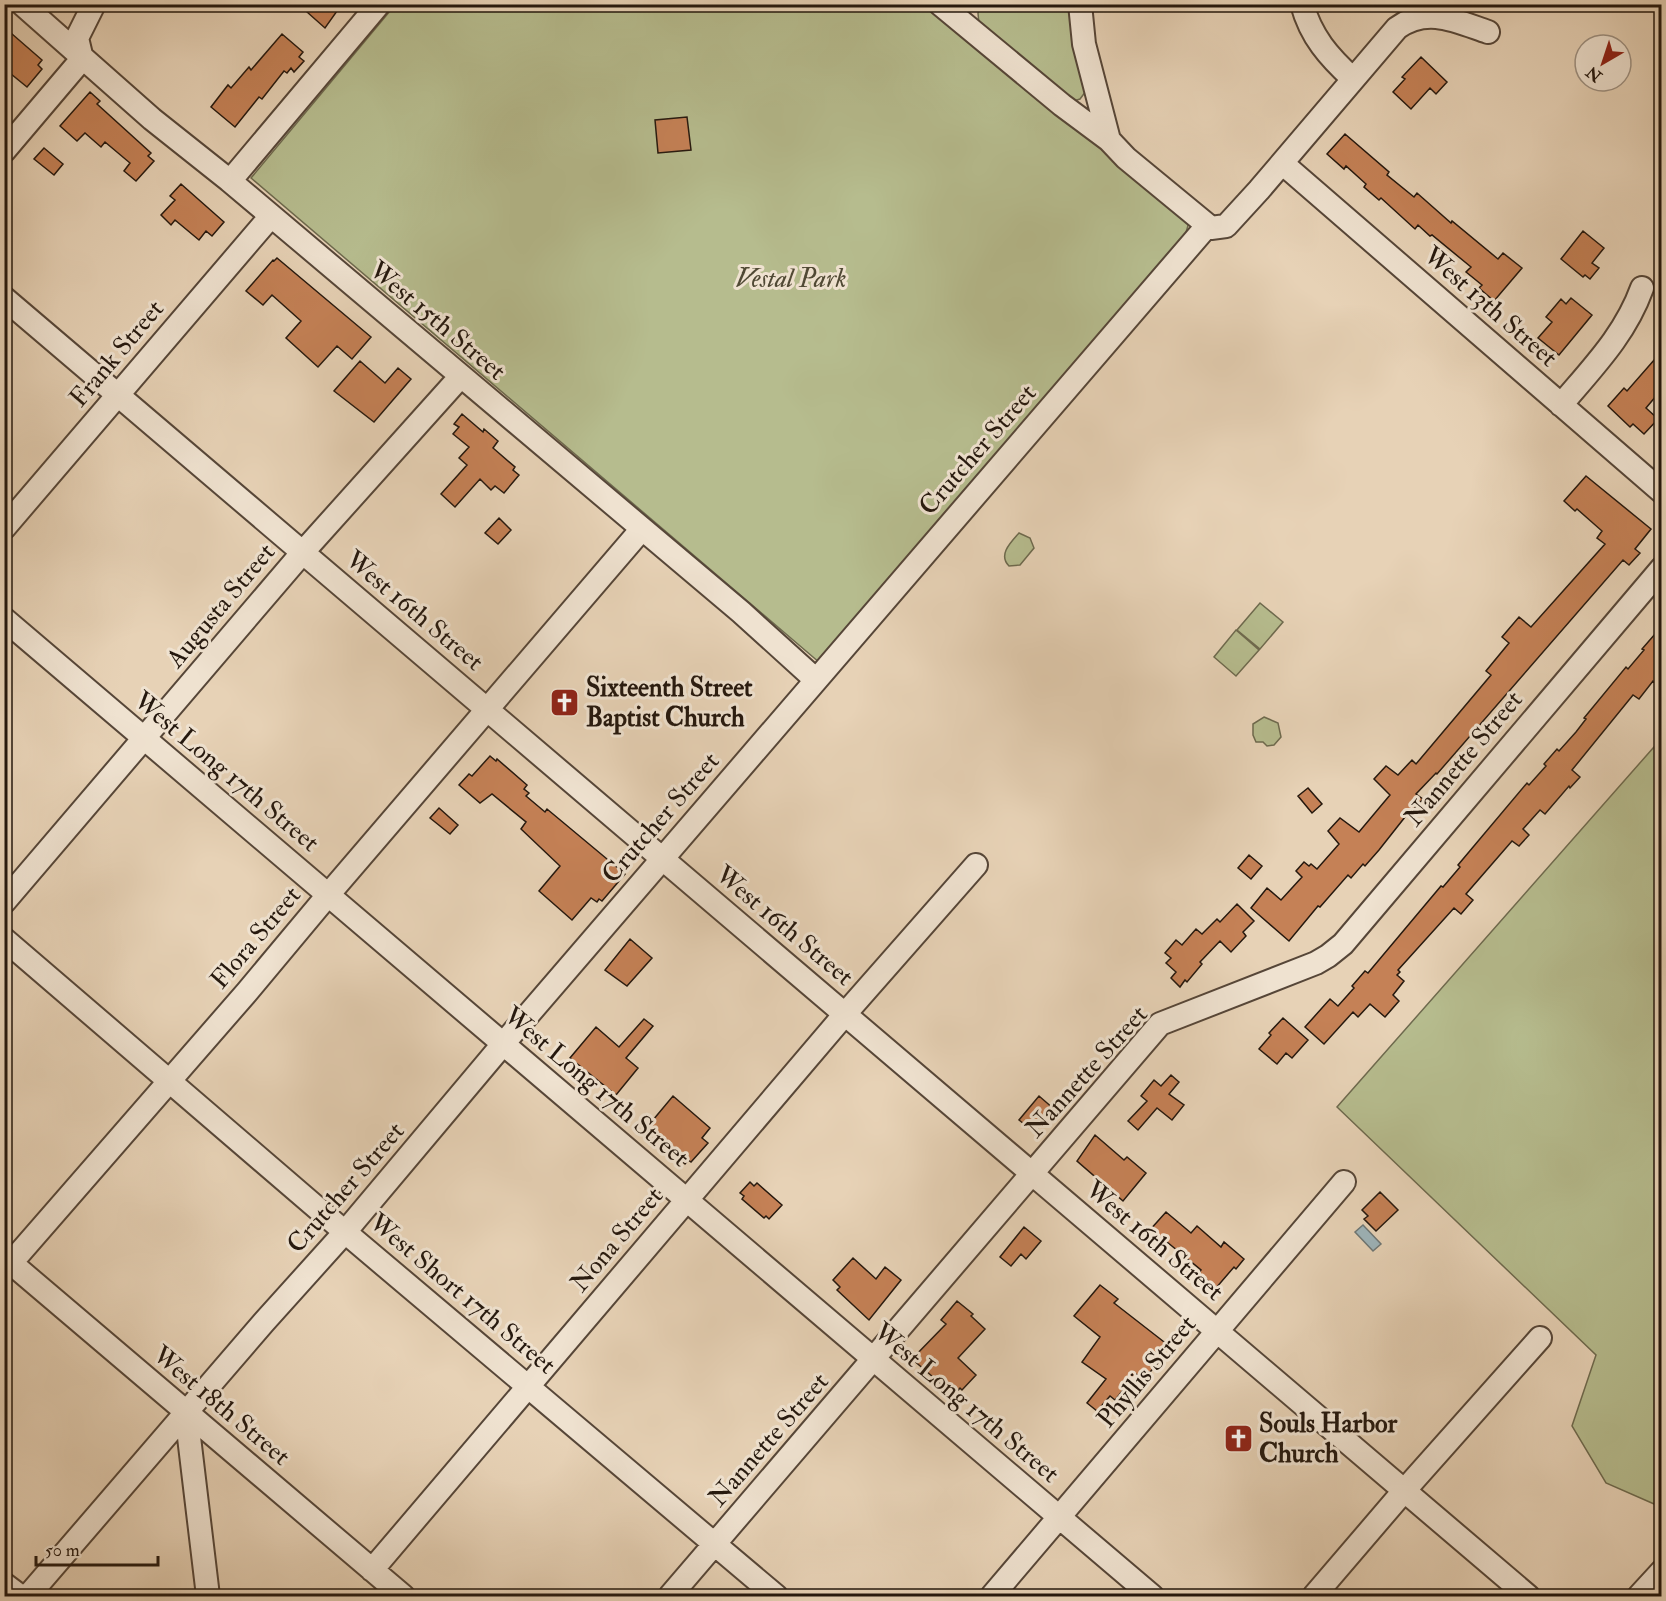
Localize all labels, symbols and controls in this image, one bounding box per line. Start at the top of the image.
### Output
north arrow [1573,33,1633,93]
text: N [1582,61,1607,87]
street label: West 13th Street [1416,239,1564,374]
street label: West 15th Street [362,254,512,387]
park label: Vestal Park [735,263,847,295]
street label: Frank Street [63,294,171,414]
street label: Crutcher Street [912,378,1043,522]
street label: Augusta Street [159,537,282,675]
street label: West 16th Street [338,543,490,678]
place label: Sixteenth Street Baptist Church [586,672,753,735]
street label: West Long 17th Street [126,684,326,859]
street label: Nannette Street [1398,684,1530,833]
church icon: Sixteenth Street Baptist Church [549,686,581,718]
street label: Crutcher Street [595,746,726,890]
street label: West 16th Street [708,858,860,993]
street label: Flora Street [204,880,308,995]
street label: West Long 17th Street [496,999,696,1174]
street label: Nannette Street [1019,999,1154,1144]
street label: Crutcher Street [280,1116,411,1260]
street label: West 16th Street [1078,1173,1230,1308]
street label: Nona Street [564,1181,670,1299]
street label: West Short 17th Street [362,1206,562,1381]
street label: Phyllis Street [1090,1309,1203,1434]
street label: West Long 17th Street [866,1315,1066,1490]
street label: West 18th Street [145,1338,297,1472]
street label: Nannette Street [702,1366,836,1513]
place label: Souls Harbor Church [1259,1408,1397,1470]
church icon: Souls Harbor Church [1222,1422,1254,1454]
scale bar [36,1529,158,1567]
text: 50 m [45,1539,80,1562]

